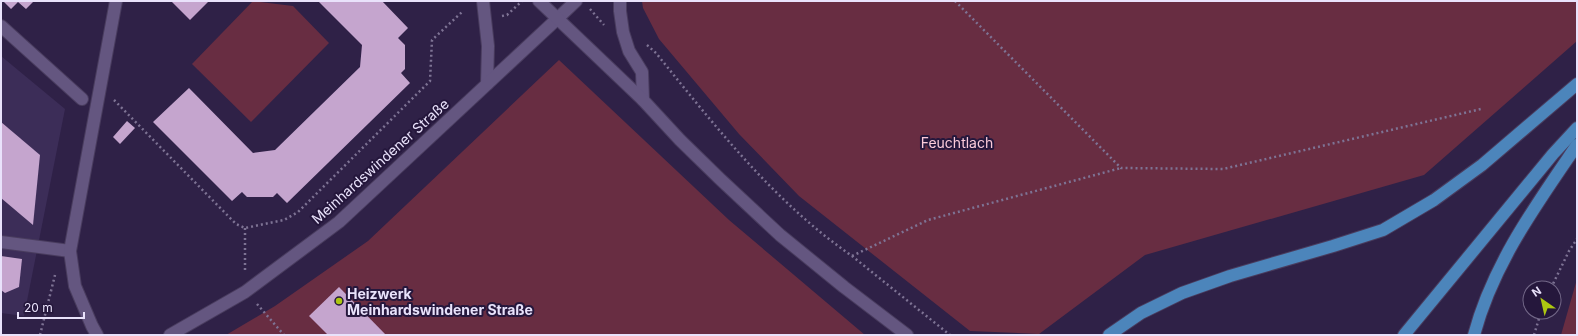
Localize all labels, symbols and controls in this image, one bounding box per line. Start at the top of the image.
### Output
street label: Meinhardswindener Straße [308,95,452,227]
park label: Feuchtlach [921,134,993,151]
north arrow [1522,280,1562,320]
text: N [1529,284,1544,300]
place label: Heizwerk Meinhardswindener Straße [347,285,533,318]
scale bar [18,294,84,320]
marker: Heizwerk Meinhardswindener Straße [334,296,344,306]
text: 20 m [24,300,53,315]

